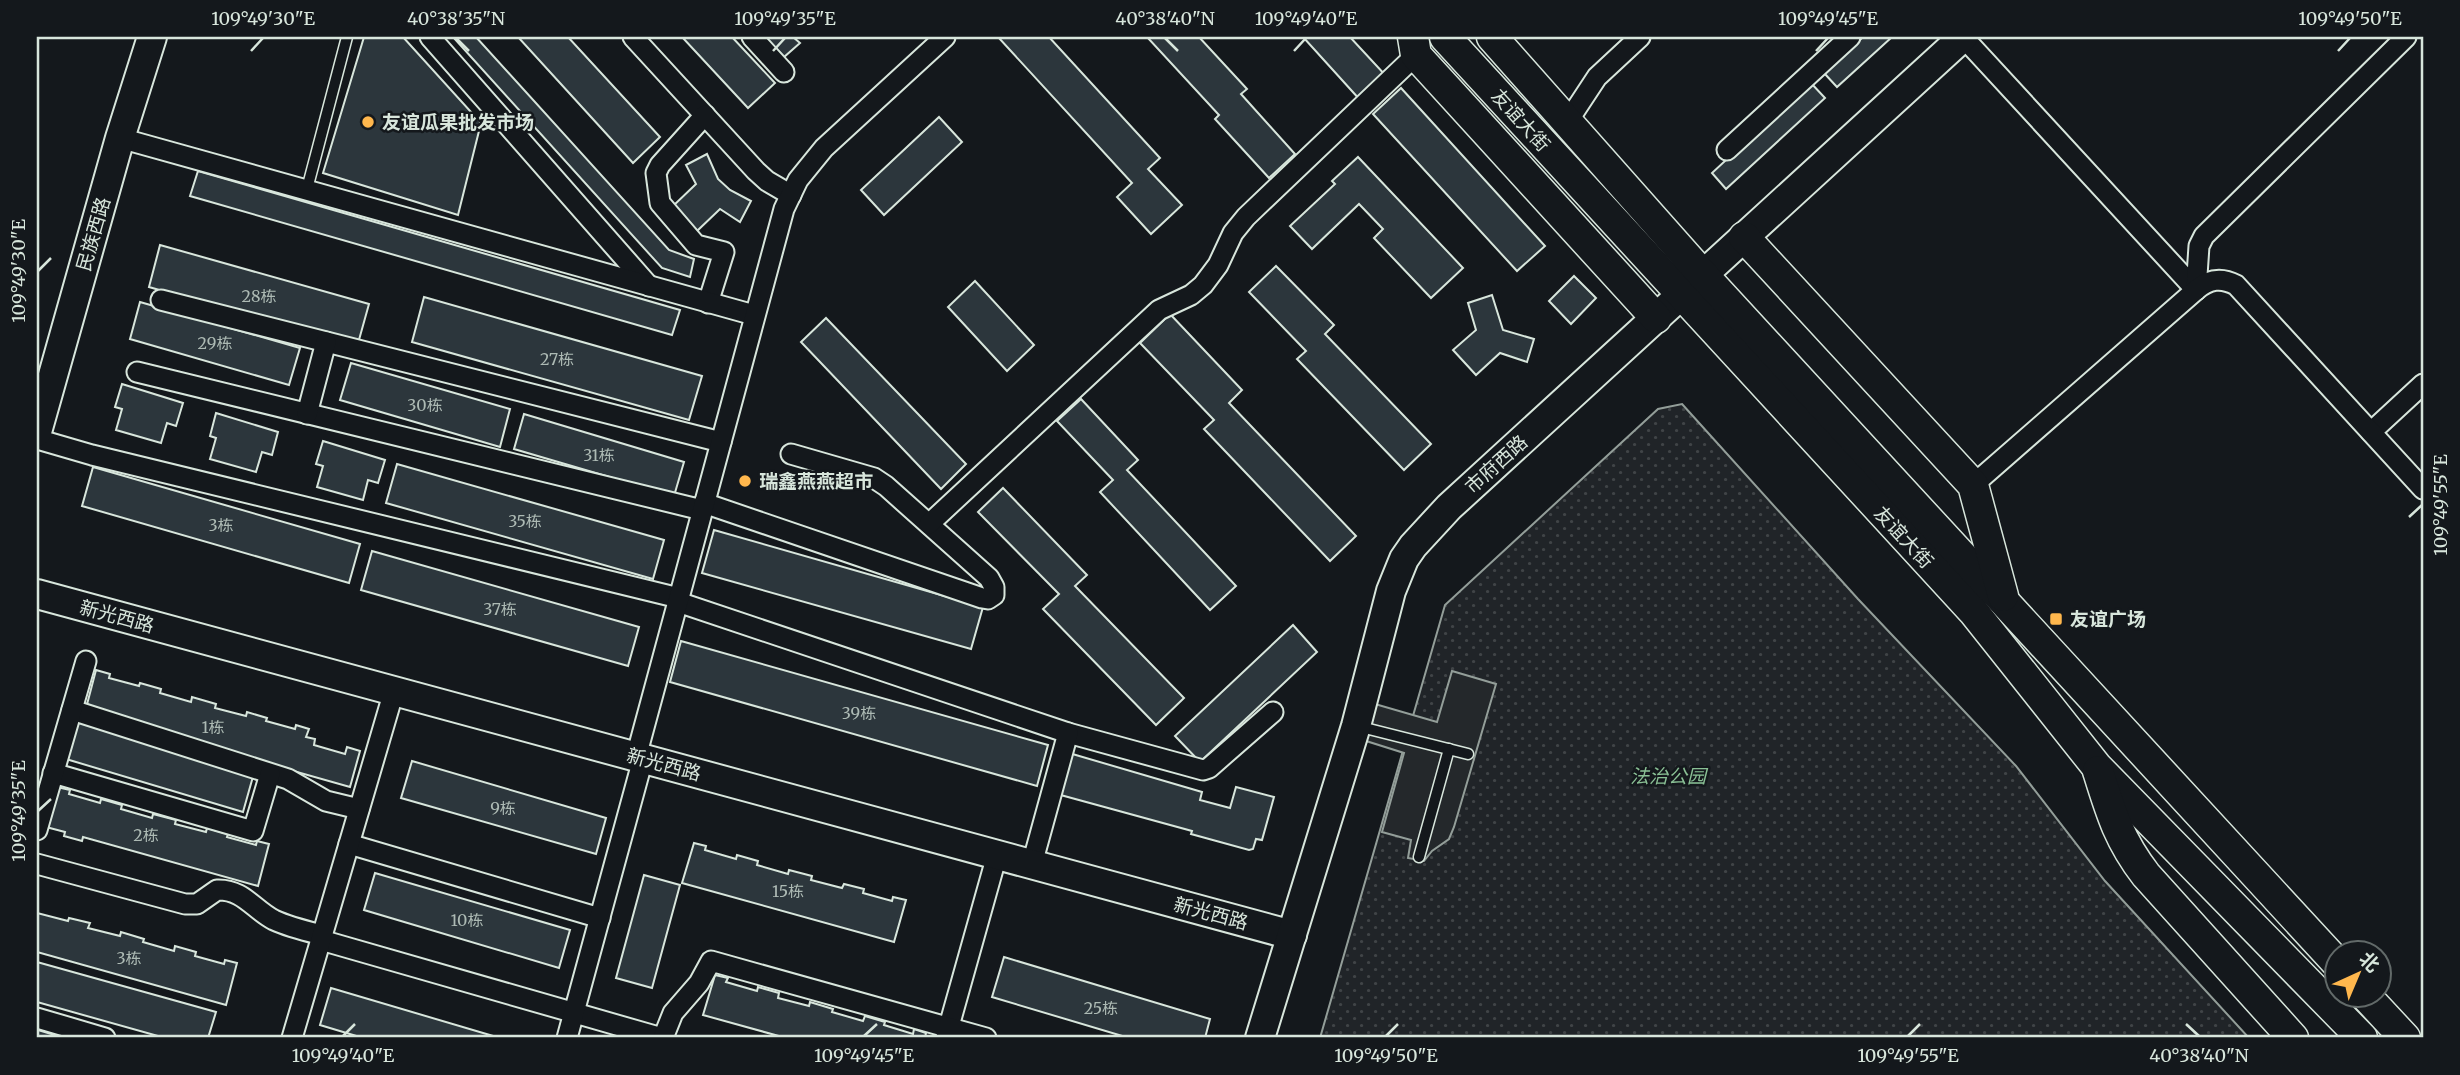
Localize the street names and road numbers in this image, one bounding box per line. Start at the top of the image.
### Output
street label: 友谊大街 [1487,84,1555,156]
street label: 民族西路 [71,194,115,274]
street label: 市府西路 [1460,430,1532,498]
street label: 友谊大街 [1869,501,1939,573]
street label: 新光西路 [77,595,157,637]
street label: 新光西路 [624,743,704,785]
street label: 新光西路 [1171,892,1251,934]

